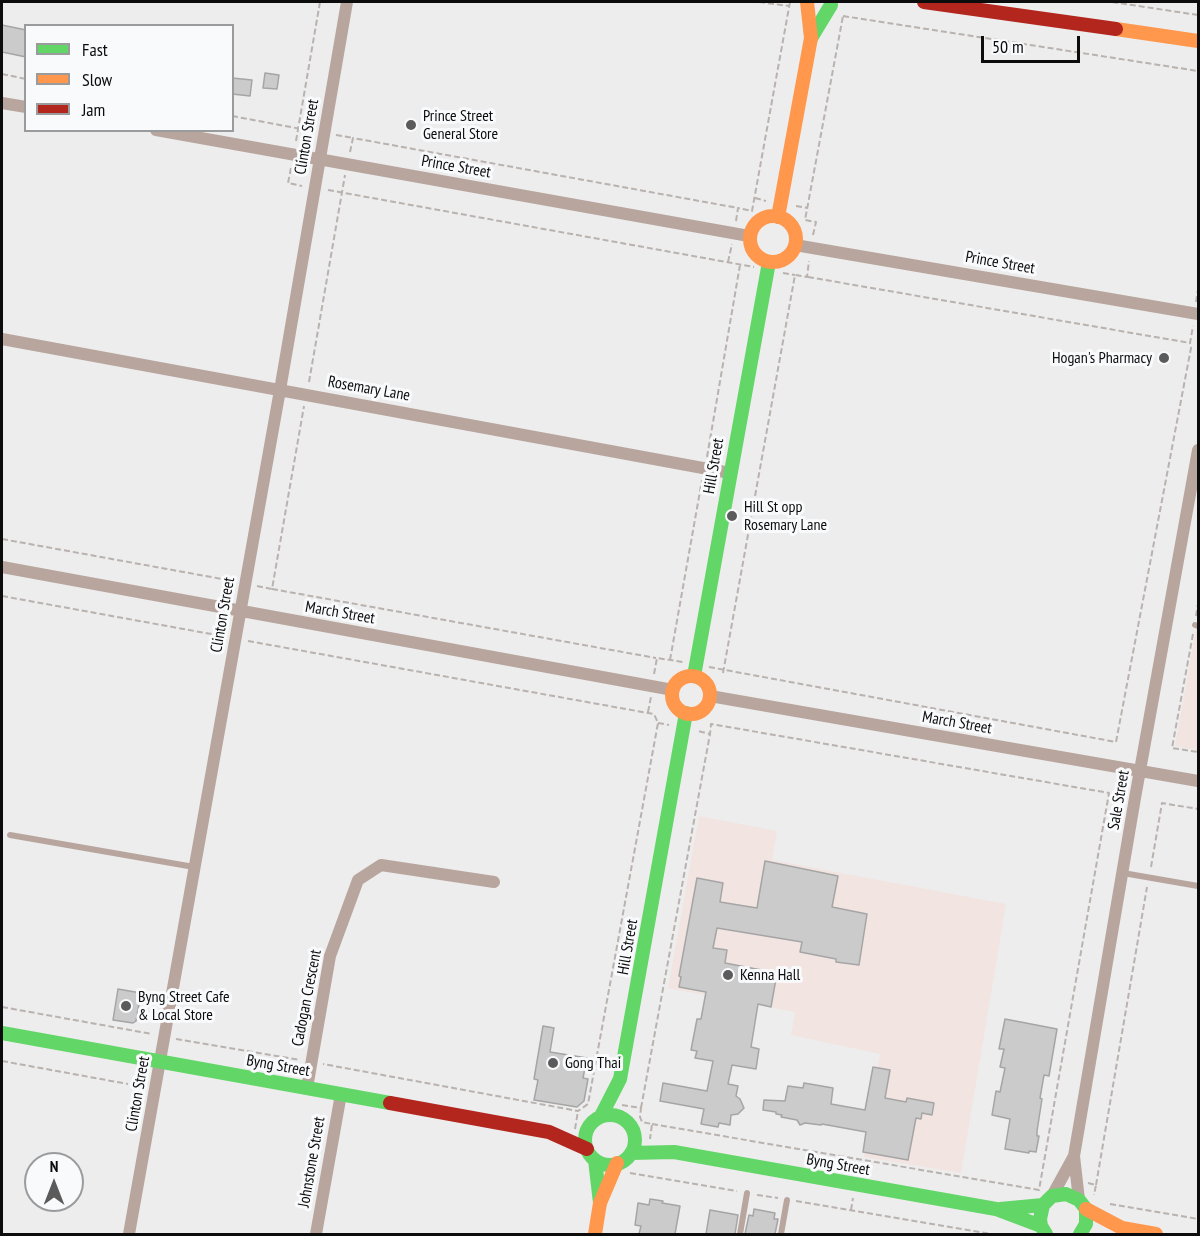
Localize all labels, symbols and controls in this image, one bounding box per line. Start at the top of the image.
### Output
legend [24,24,234,132]
scale bar [984,24,1083,62]
text: 50 m [992,35,1024,58]
text: Fast [82,38,108,61]
text: Slow [82,68,112,91]
text: Jam [82,98,105,121]
street label: Clinton Street [291,98,323,176]
place label: Prince Street General Store [423,106,498,144]
marker: Prince Street General Store [404,118,418,132]
street label: Prince Street [420,151,492,183]
street label: Prince Street [964,247,1036,279]
place label: Hogan's Pharmacy [1052,348,1152,368]
marker: Hogan's Pharmacy [1157,351,1171,365]
street label: Rosemary Lane [326,372,412,406]
street label: Hill Street [700,437,728,495]
place label: Hill St opp Rosemary Lane [744,497,827,535]
marker: Hill St opp Rosemary Lane [725,509,739,523]
street label: Clinton Street [207,576,239,654]
street label: March Street [304,597,376,629]
street label: March Street [921,707,993,739]
street label: Sale Street [1104,769,1134,831]
street label: Hill Street [614,918,642,976]
street label: Cadogan Crescent [288,948,326,1048]
place label: Kenna Hall [740,965,800,985]
marker: Kenna Hall [721,968,735,982]
place label: Byng Street Cafe & Local Store [138,987,230,1025]
marker: Byng Street Cafe & Local Store [119,999,133,1013]
street label: Byng Street [245,1051,311,1081]
place label: Gong Thai [565,1053,621,1073]
street label: Clinton Street [122,1055,154,1133]
marker: Gong Thai [546,1056,560,1070]
street label: Johnstone Street [295,1115,329,1209]
street label: Byng Street [805,1150,871,1180]
north arrow [24,1152,84,1212]
text: N [50,1156,58,1176]

